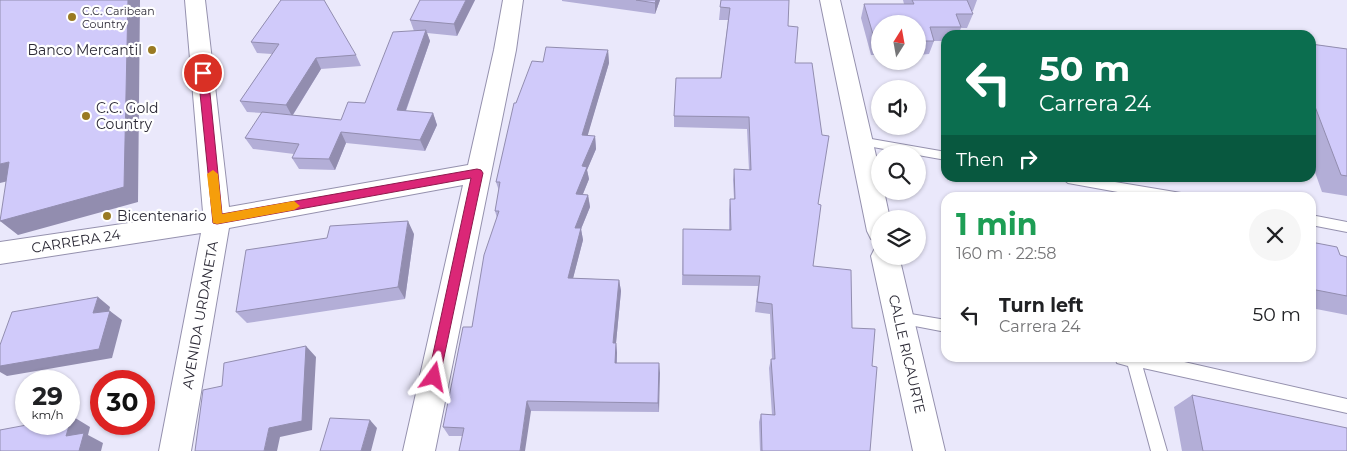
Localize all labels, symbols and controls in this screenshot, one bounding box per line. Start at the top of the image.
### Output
place label: C.C. Caribean Country [82,4,155,31]
marker: C.C. Caribean Country [66,11,78,23]
north arrow [871,15,926,70]
map controls [871,15,926,265]
place label: Banco Mercantil [27,41,142,59]
marker: Banco Mercantil [146,44,158,56]
text: 50 m [1039,47,1130,90]
icon: left [956,50,1021,115]
pin [182,52,224,94]
icon: arrive [189,59,217,87]
button: sound [871,80,926,135]
text: Carrera 24 [1039,90,1151,117]
place label: C.C. Gold Country [96,99,158,133]
marker: C.C. Gold Country [80,110,92,122]
button: search [871,145,926,200]
icon: right [1014,145,1042,173]
text: Then [956,148,1004,171]
text: 1 min [956,206,1037,243]
place label: Bicentenario [117,207,207,225]
button: close [1249,209,1301,261]
marker: Bicentenario [101,210,113,222]
button: layers [871,210,926,265]
street label: CARRERA 24 [30,225,123,257]
street label: AVENIDA URDANETA [178,239,222,391]
text: 160 m · 22:58 [956,244,1057,263]
street label: CALLE RICAURTE [885,293,929,415]
text: Turn left [999,294,1084,317]
icon: left [956,301,984,329]
text: 50 m [1253,303,1301,326]
text: Carrera 24 [999,317,1081,336]
position arrow [407,350,459,402]
speed limit sign: 30 [90,370,155,435]
text: 29 [32,381,63,411]
text: km/h [31,407,64,422]

